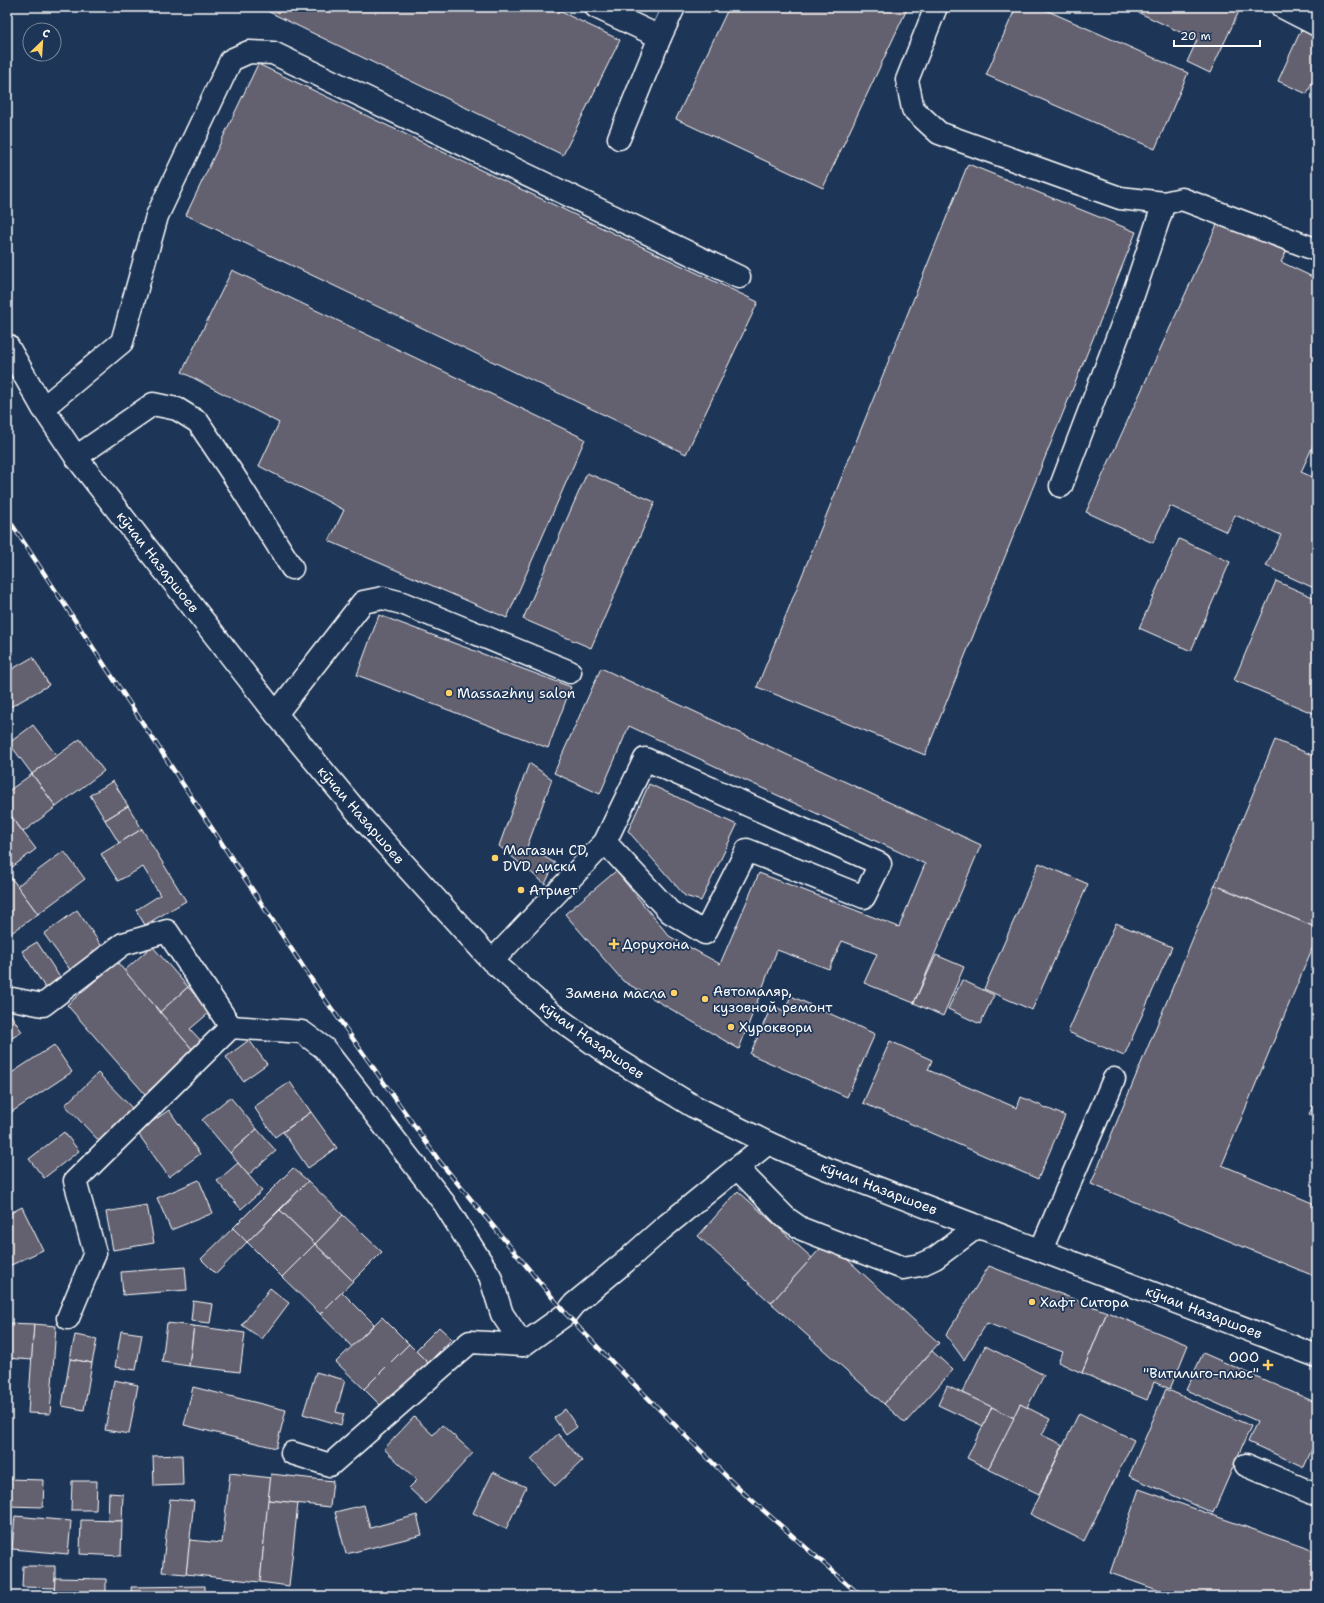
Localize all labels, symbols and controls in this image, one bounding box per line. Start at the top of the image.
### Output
north arrow [22,22,62,62]
scale bar [1174,22,1260,48]
text: С [40,25,52,42]
text: 20 m [1180,28,1211,44]
street label: кӯчаи Назаршоев [113,508,203,616]
place label: Massazhny salon [457,684,576,702]
marker: Massazhny salon [444,688,454,698]
street label: кӯчаи Назаршоев [314,762,408,868]
place label: Магазин CD, DVD диски [503,841,589,875]
marker: Магазин CD, DVD диски [490,853,500,863]
place label: Атриет [529,881,578,899]
marker: Атриет [516,885,526,895]
place label: Дорухона [622,935,690,953]
marker: Дорухона [609,939,619,949]
place label: Автомаляр, кузовной ремонт [713,982,833,1016]
place label: Замена масла [565,984,666,1002]
marker: Замена масла [669,988,679,998]
marker: Автомаляр, кузовной ремонт [700,994,710,1004]
street label: кӯчаи Назаршоев [536,997,648,1083]
place label: Хуроквори [739,1018,812,1036]
marker: Хуроквори [726,1022,736,1032]
street label: кӯчаи Назаршоев [818,1157,940,1219]
street label: кӯчаи Назаршоев [1143,1281,1265,1343]
place label: Хафт Ситора [1040,1293,1129,1311]
marker: Хафт Ситора [1027,1297,1037,1307]
place label: ООО "Витилиго-плюс" [1143,1348,1259,1382]
marker: ООО "Витилиго-плюс" [1262,1359,1274,1371]

